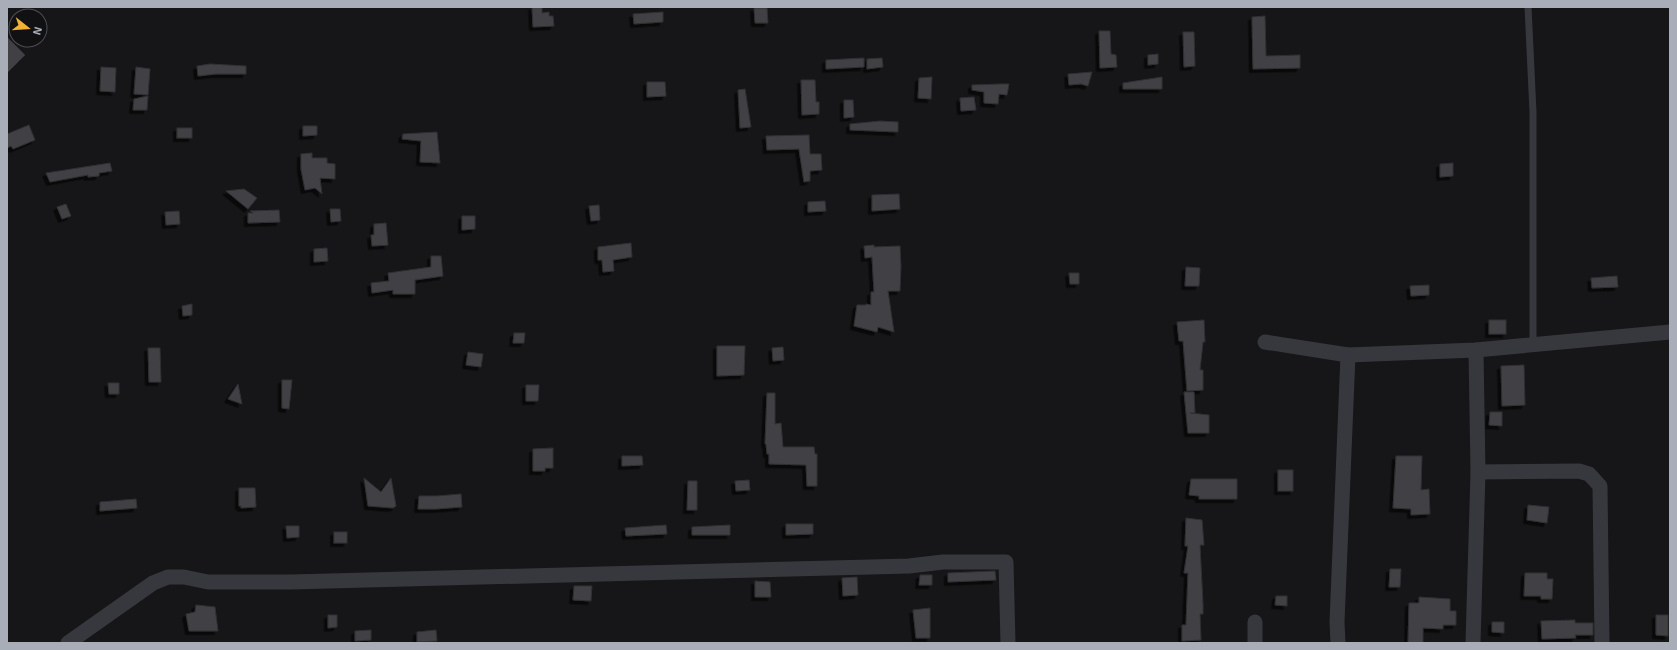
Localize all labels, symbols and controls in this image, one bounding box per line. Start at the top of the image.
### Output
north arrow [8,8,48,48]
text: N [31,25,45,37]

